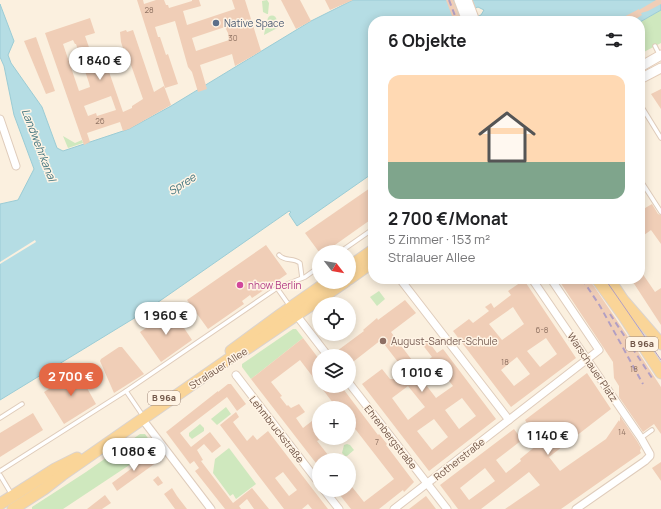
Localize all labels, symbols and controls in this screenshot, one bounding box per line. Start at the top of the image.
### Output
house number: 28 [144,4,154,15]
place label: Native Space [224,16,284,30]
marker: Native Space [211,18,221,28]
text: 6 Objekte [388,29,467,52]
icon: filters [603,29,625,51]
house number: 30 [228,32,238,43]
pin: 1 840 € [63,47,137,81]
text: 1 840 € [78,51,122,69]
icon: home [471,101,543,173]
water label: Landwehrkanal [19,106,61,185]
house number: 26 [95,115,105,126]
water label: Spree [165,169,199,198]
text: 2 700 €/Monat [388,207,508,230]
text: 5 Zimmer · 153 m² [388,230,490,248]
north arrow [312,245,356,289]
map controls [312,245,356,497]
text: Stralauer Allee [388,248,475,266]
place label: nhow Berlin [248,278,302,292]
marker: nhow Berlin [235,280,245,290]
button: locate [312,297,356,341]
pin: 1 960 € [129,302,203,336]
text: 1 960 € [144,306,188,324]
house number: 6-8 [536,324,549,335]
street label: Warschauer Platz [565,330,621,404]
place label: August-Sander-Schule [391,334,498,348]
marker: August-Sander-Schule [378,336,388,346]
road number: B 96a [626,337,658,351]
street label: Stralauer Allee [186,344,250,392]
button: layers [312,349,356,393]
house number: 18 [501,356,509,367]
pin: 1 010 € [385,359,459,393]
pin: 2 700 € [34,363,108,397]
text: 1 010 € [401,363,443,381]
house number: 18 [630,363,638,374]
text: 2 700 € [48,367,94,385]
road number: B 96a [148,391,180,405]
street label: Lehmbruckstraße [246,393,308,465]
button: + [312,401,356,445]
street label: Ehrenbergstraße [361,402,421,472]
pin: 1 140 € [511,422,585,456]
text: 1 140 € [527,426,569,444]
house number: 14 [618,426,626,437]
street label: Rotherstraße [430,434,488,483]
house number: 7 [375,436,379,447]
pin: 1 080 € [97,438,171,472]
text: 1 080 € [112,442,156,460]
button: − [312,453,356,497]

